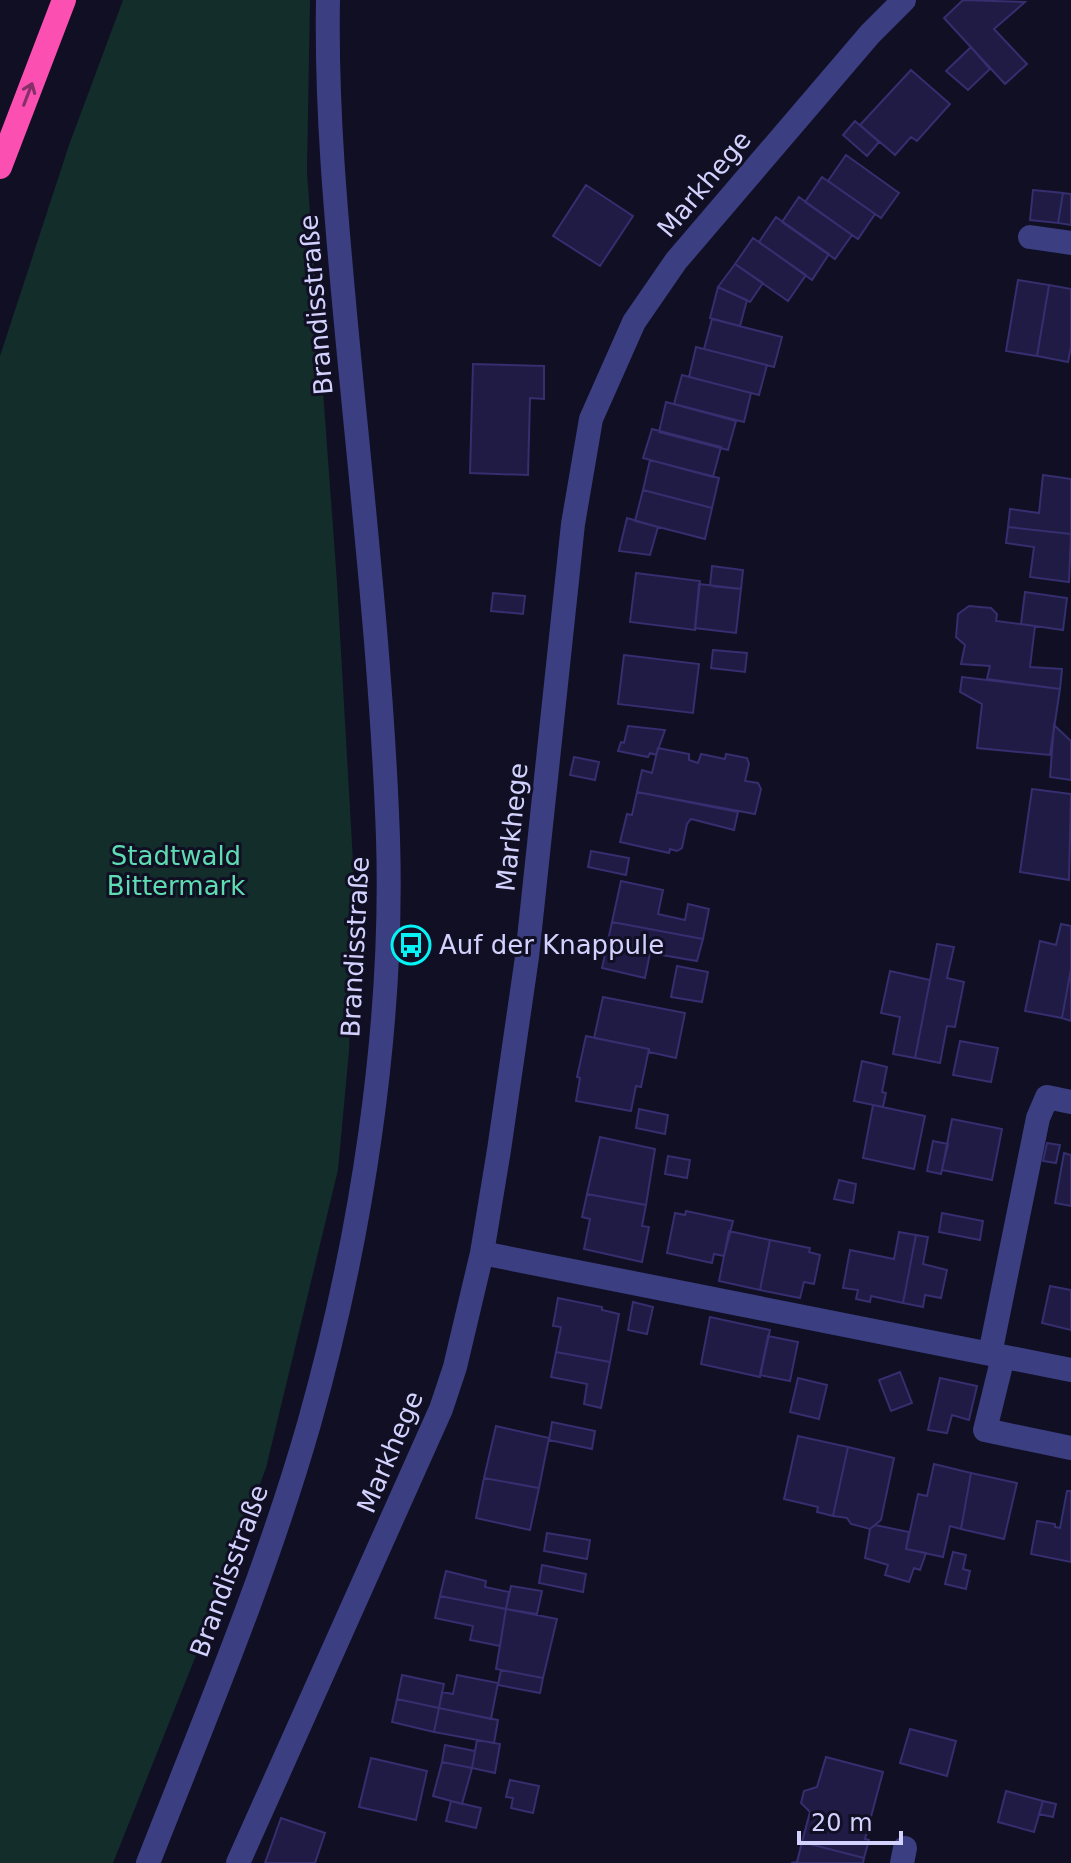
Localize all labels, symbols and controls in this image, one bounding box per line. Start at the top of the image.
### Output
one-way arrow [22,82,36,107]
street label: Markhege [651,125,757,243]
street label: Brandisstraße [293,214,339,396]
street label: Markhege [490,761,534,893]
park label: Stadtwald Bittermark [107,841,245,901]
street label: Brandisstraße [335,856,375,1038]
bus stop icon: Auf der Knappule [390,924,432,966]
place label: Auf der Knappule [439,930,664,960]
street label: Markhege [351,1387,429,1517]
street label: Brandisstraße [184,1481,274,1661]
scale bar [799,1795,901,1845]
text: 20 m [811,1809,873,1837]

